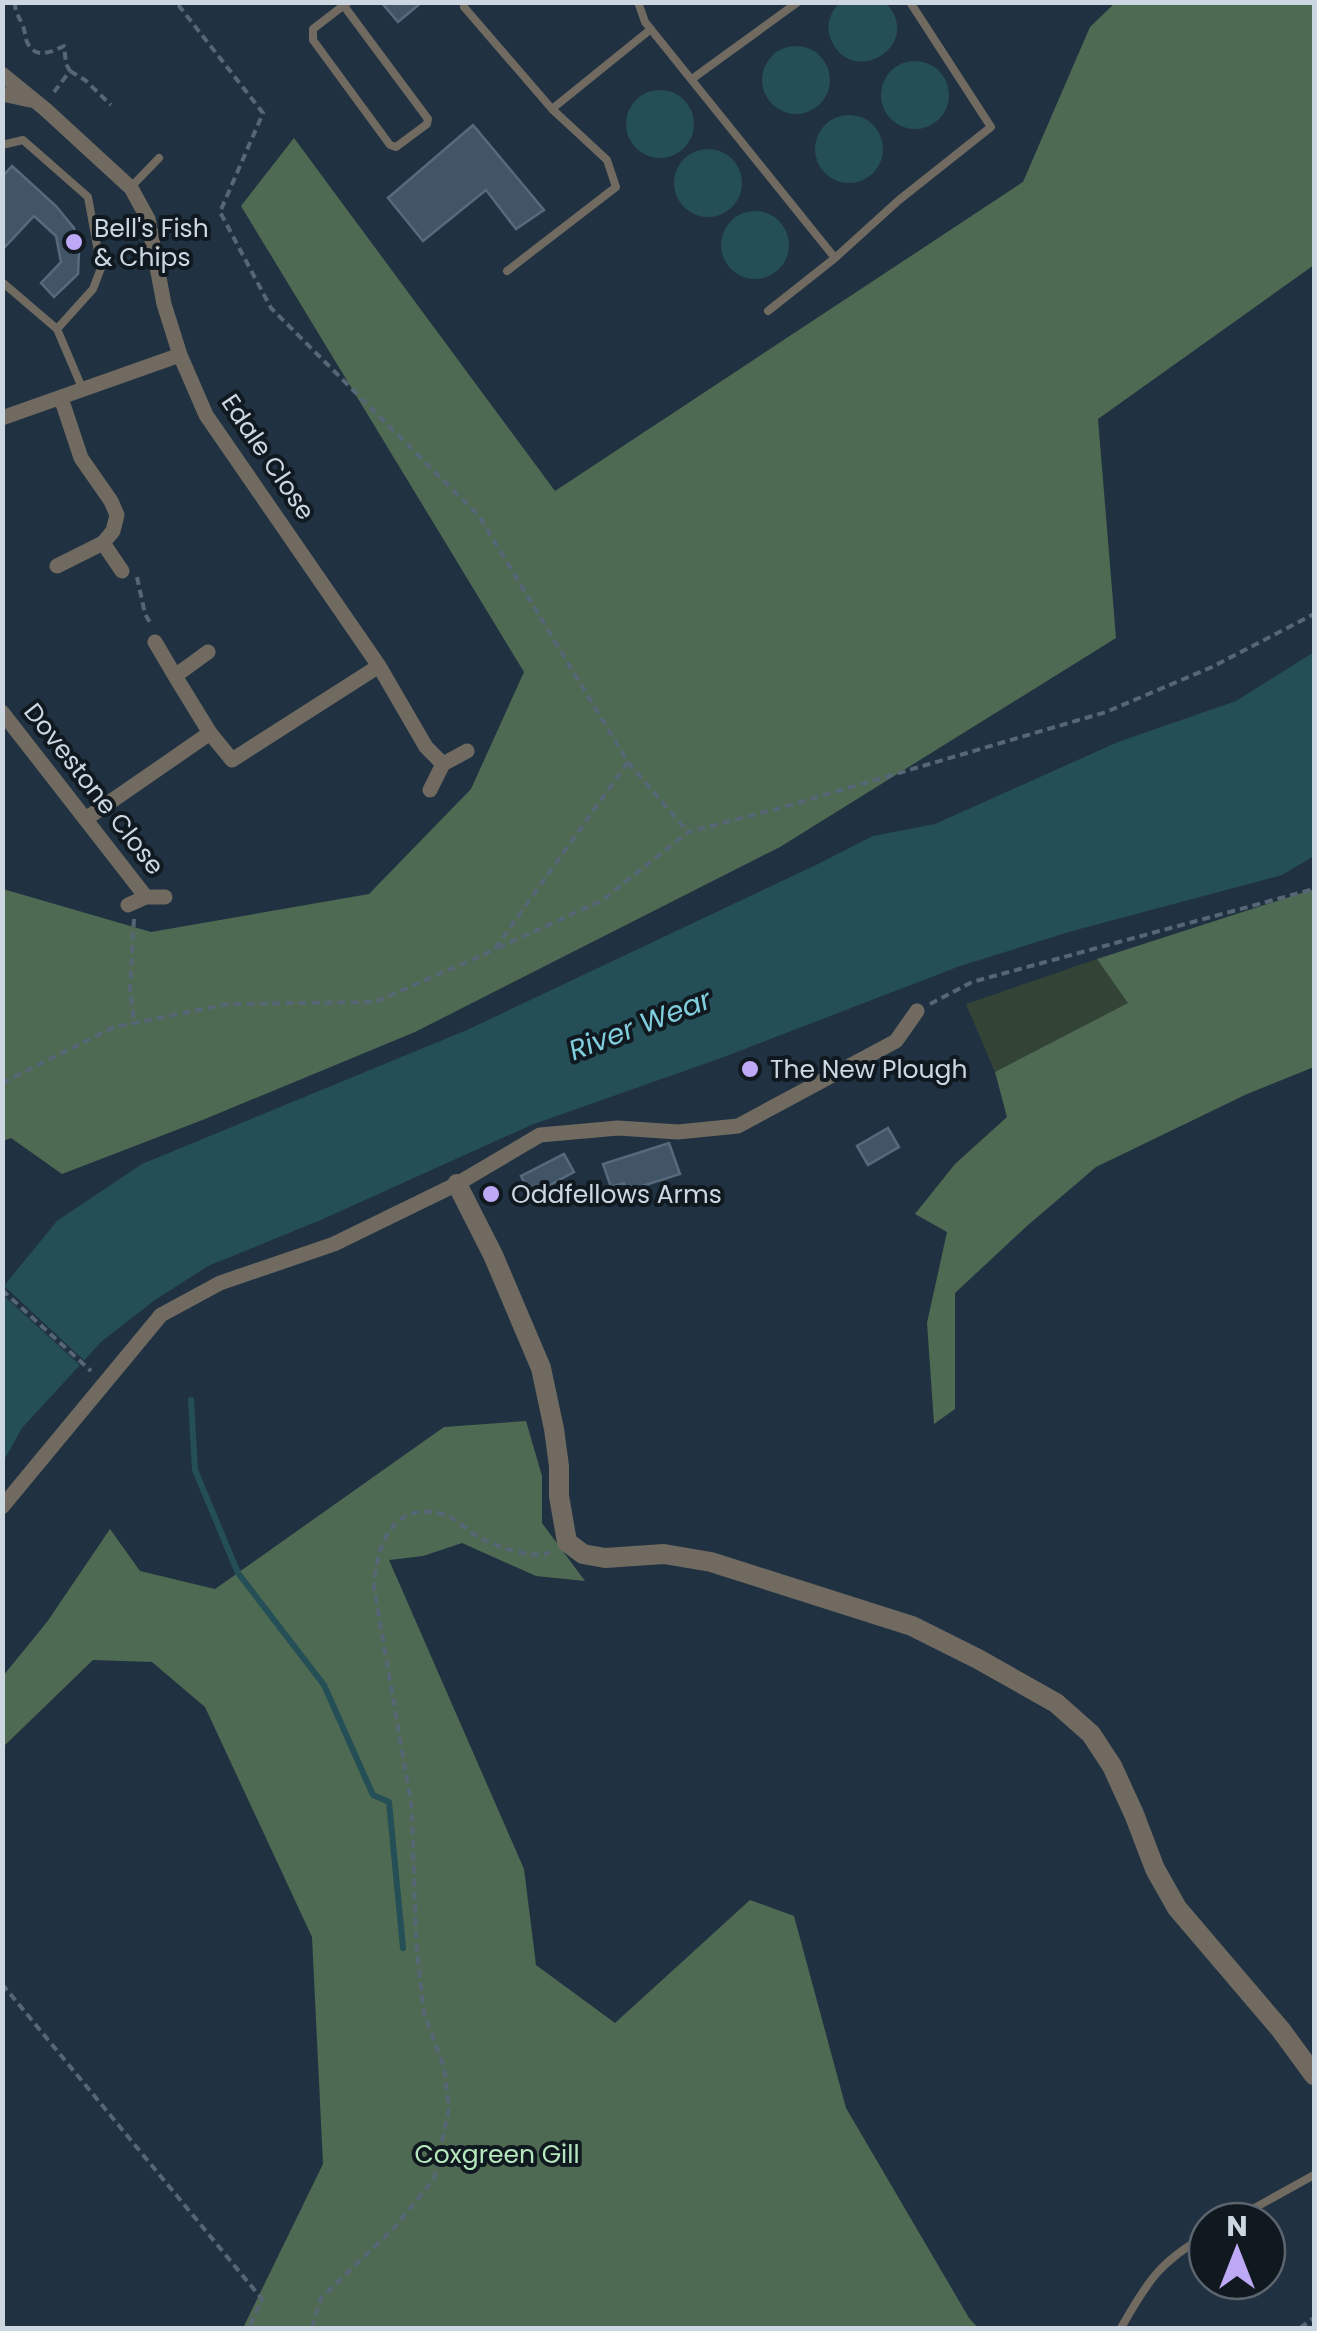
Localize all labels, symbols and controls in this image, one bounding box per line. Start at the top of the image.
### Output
place label: Bell's Fish & Chips [94,211,209,275]
marker: Bell's Fish & Chips [63,231,85,253]
street label: Edale Close [213,387,323,527]
street label: Dovestone Close [16,696,172,882]
water label: River Wear [563,980,717,1070]
place label: The New Plough [770,1052,967,1087]
marker: The New Plough [739,1058,761,1080]
place label: Oddfellows Arms [511,1177,722,1212]
marker: Oddfellows Arms [480,1183,502,1205]
park label: Coxgreen Gill [414,2137,580,2172]
north arrow [1187,2201,1287,2301]
text: N [1226,2207,1248,2246]

